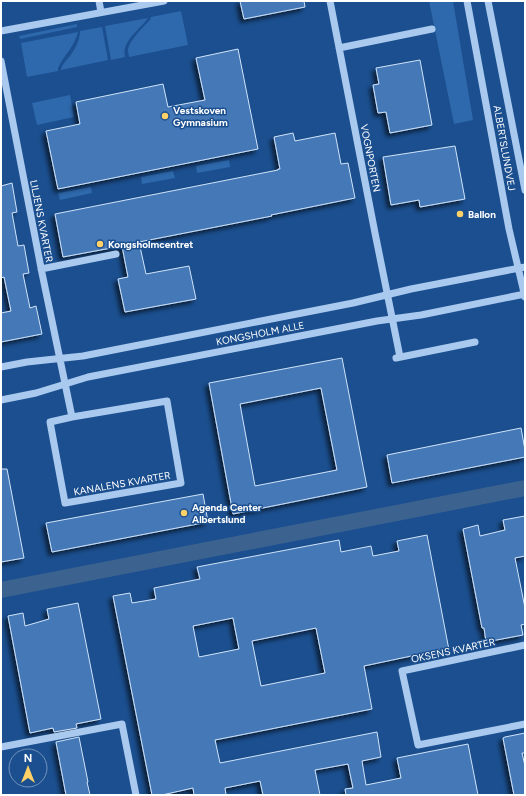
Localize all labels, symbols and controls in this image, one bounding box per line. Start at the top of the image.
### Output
place label: Vestskoven Gymnasium [173,104,228,129]
street label: ALBERTSLUNDVEJ [491,104,518,192]
marker: Vestskoven Gymnasium [160,111,170,121]
street label: VOGNPORTEN [358,123,383,193]
street label: LILJENS KVARTER [27,179,56,263]
place label: Ballon [468,208,496,221]
marker: Ballon [455,209,465,219]
place label: Kongsholmcentret [108,238,193,251]
marker: Kongsholmcentret [95,239,105,249]
street label: KONGSHOLM ALLE [215,319,305,348]
street label: KANALENS KVARTER [73,469,172,498]
place label: Agenda Center Albertslund [192,501,262,526]
marker: Agenda Center Albertslund [179,508,189,518]
street label: OKSENS KVARTER [410,635,496,666]
north arrow [8,748,48,788]
text: N [24,752,32,765]

